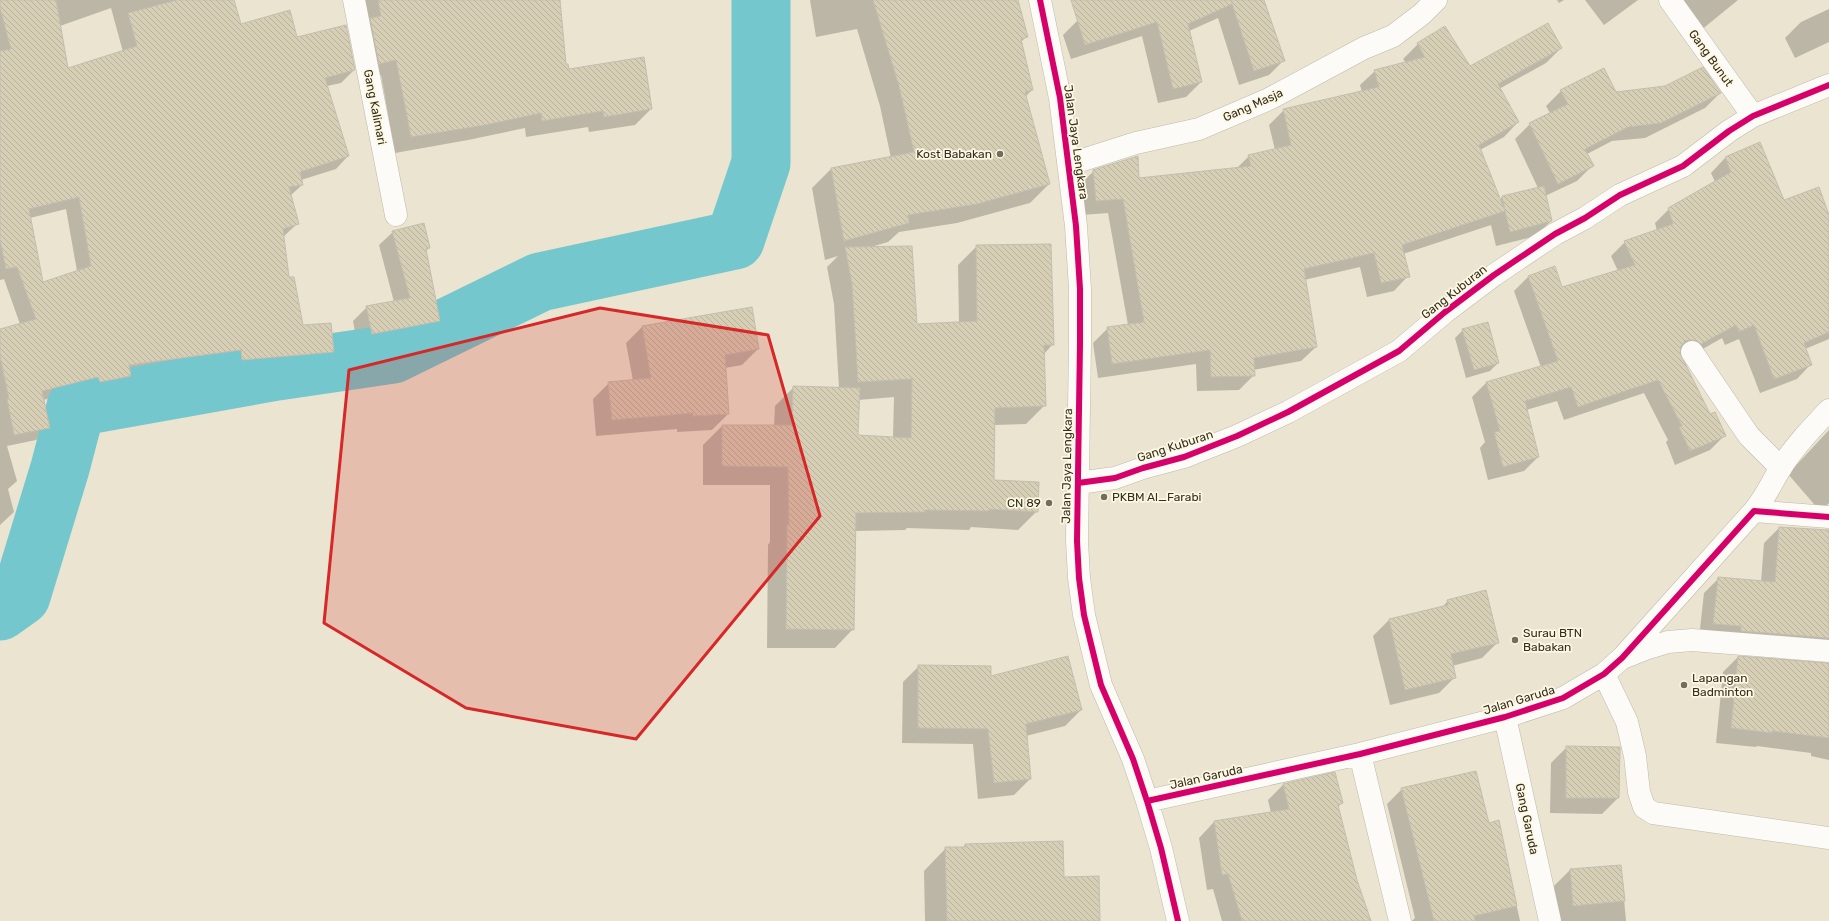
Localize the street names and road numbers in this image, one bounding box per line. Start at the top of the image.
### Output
street label: Gang Bunut [1686,27,1736,89]
street label: Gang Kalimari [361,68,389,146]
street label: Jalan Jaya Lengkara [1061,84,1091,200]
street label: Gang Masja [1221,86,1285,124]
street label: Gang Kuburan [1419,262,1489,322]
street label: Jalan Jaya Lengkara [1059,408,1075,524]
street label: Gang Kuburan [1135,427,1215,465]
street label: Jalan Garuda [1481,682,1557,718]
street label: Jalan Garuda [1168,762,1244,792]
street label: Gang Garuda [1513,782,1541,856]

